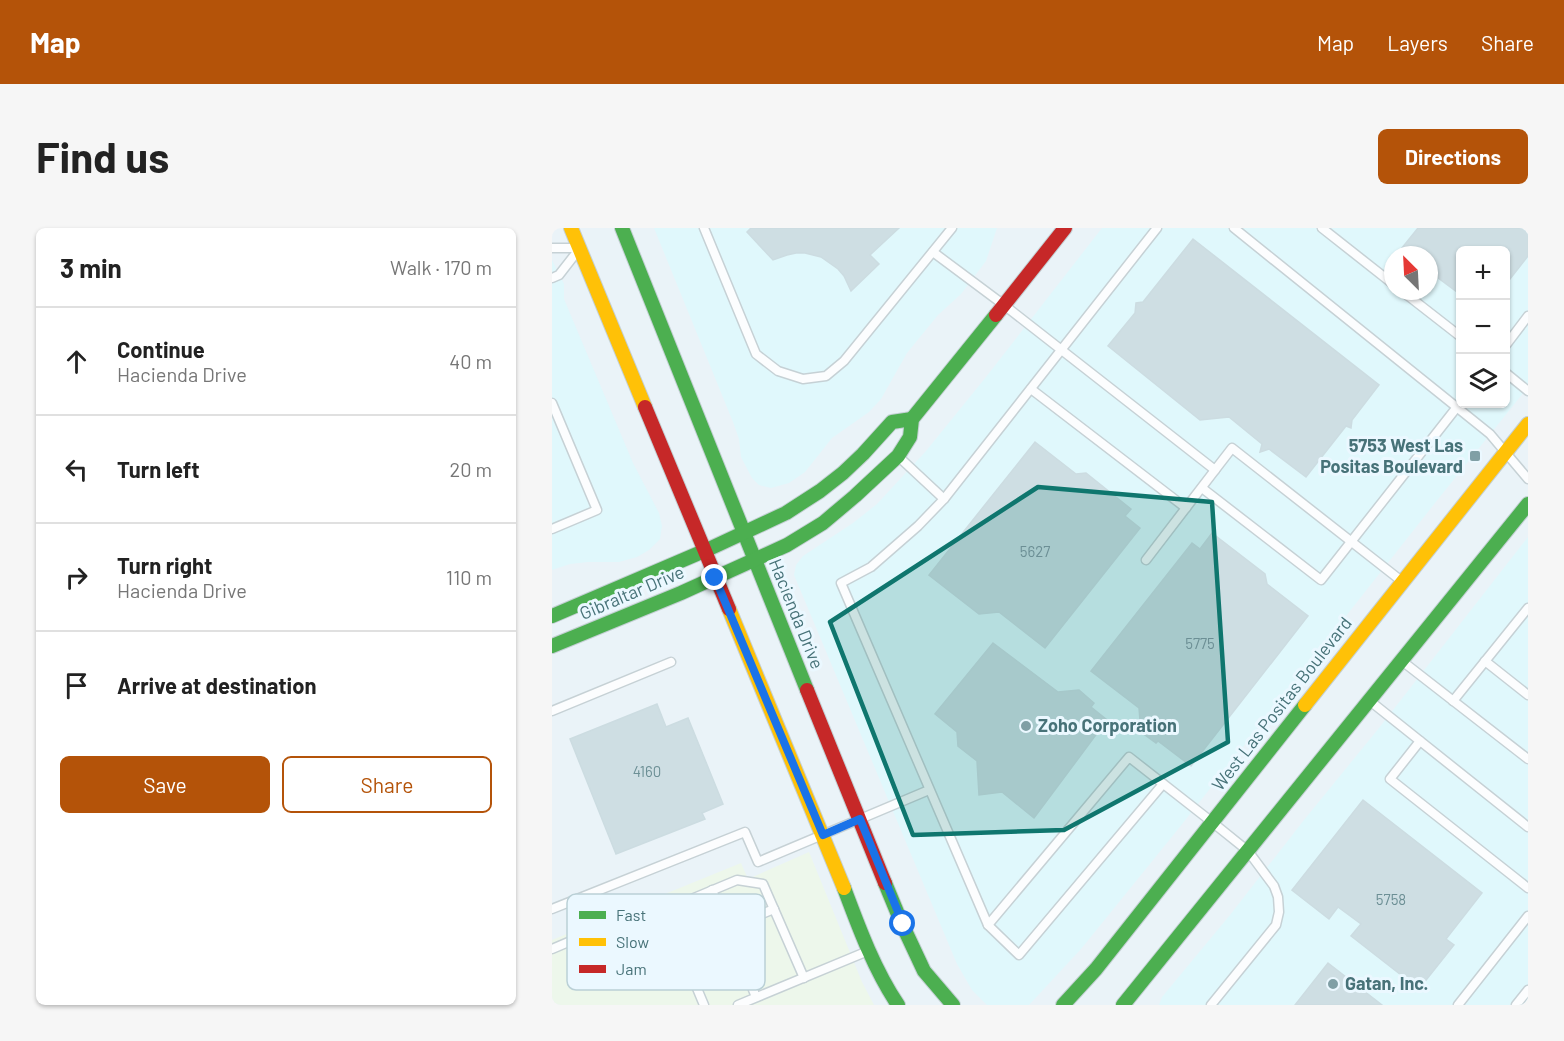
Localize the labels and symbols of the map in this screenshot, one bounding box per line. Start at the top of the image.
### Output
north arrow [1384,246,1438,300]
place label: 5753 West Las Positas Boulevard [1320,434,1463,477]
marker: 5753 West Las Positas Boulevard [1468,449,1482,463]
house number: 5627 [1020,542,1050,560]
street label: Hacienda Drive [765,555,829,672]
street label: Gibraltar Drive [576,560,687,624]
route end [701,564,727,590]
street label: West Las Positas Boulevard [1207,612,1356,795]
house number: 5775 [1185,634,1215,652]
place label: Zoho Corporation [1038,714,1177,736]
marker: Zoho Corporation [1019,719,1033,733]
house number: 4160 [633,762,661,780]
house number: 5758 [1376,890,1406,908]
legend [567,894,765,990]
text: Fast [616,905,646,924]
route start [889,910,915,936]
text: Slow [616,932,649,951]
text: Jam [616,959,647,978]
place label: Gatan, Inc. [1345,972,1428,994]
marker: Gatan, Inc. [1326,977,1340,991]

